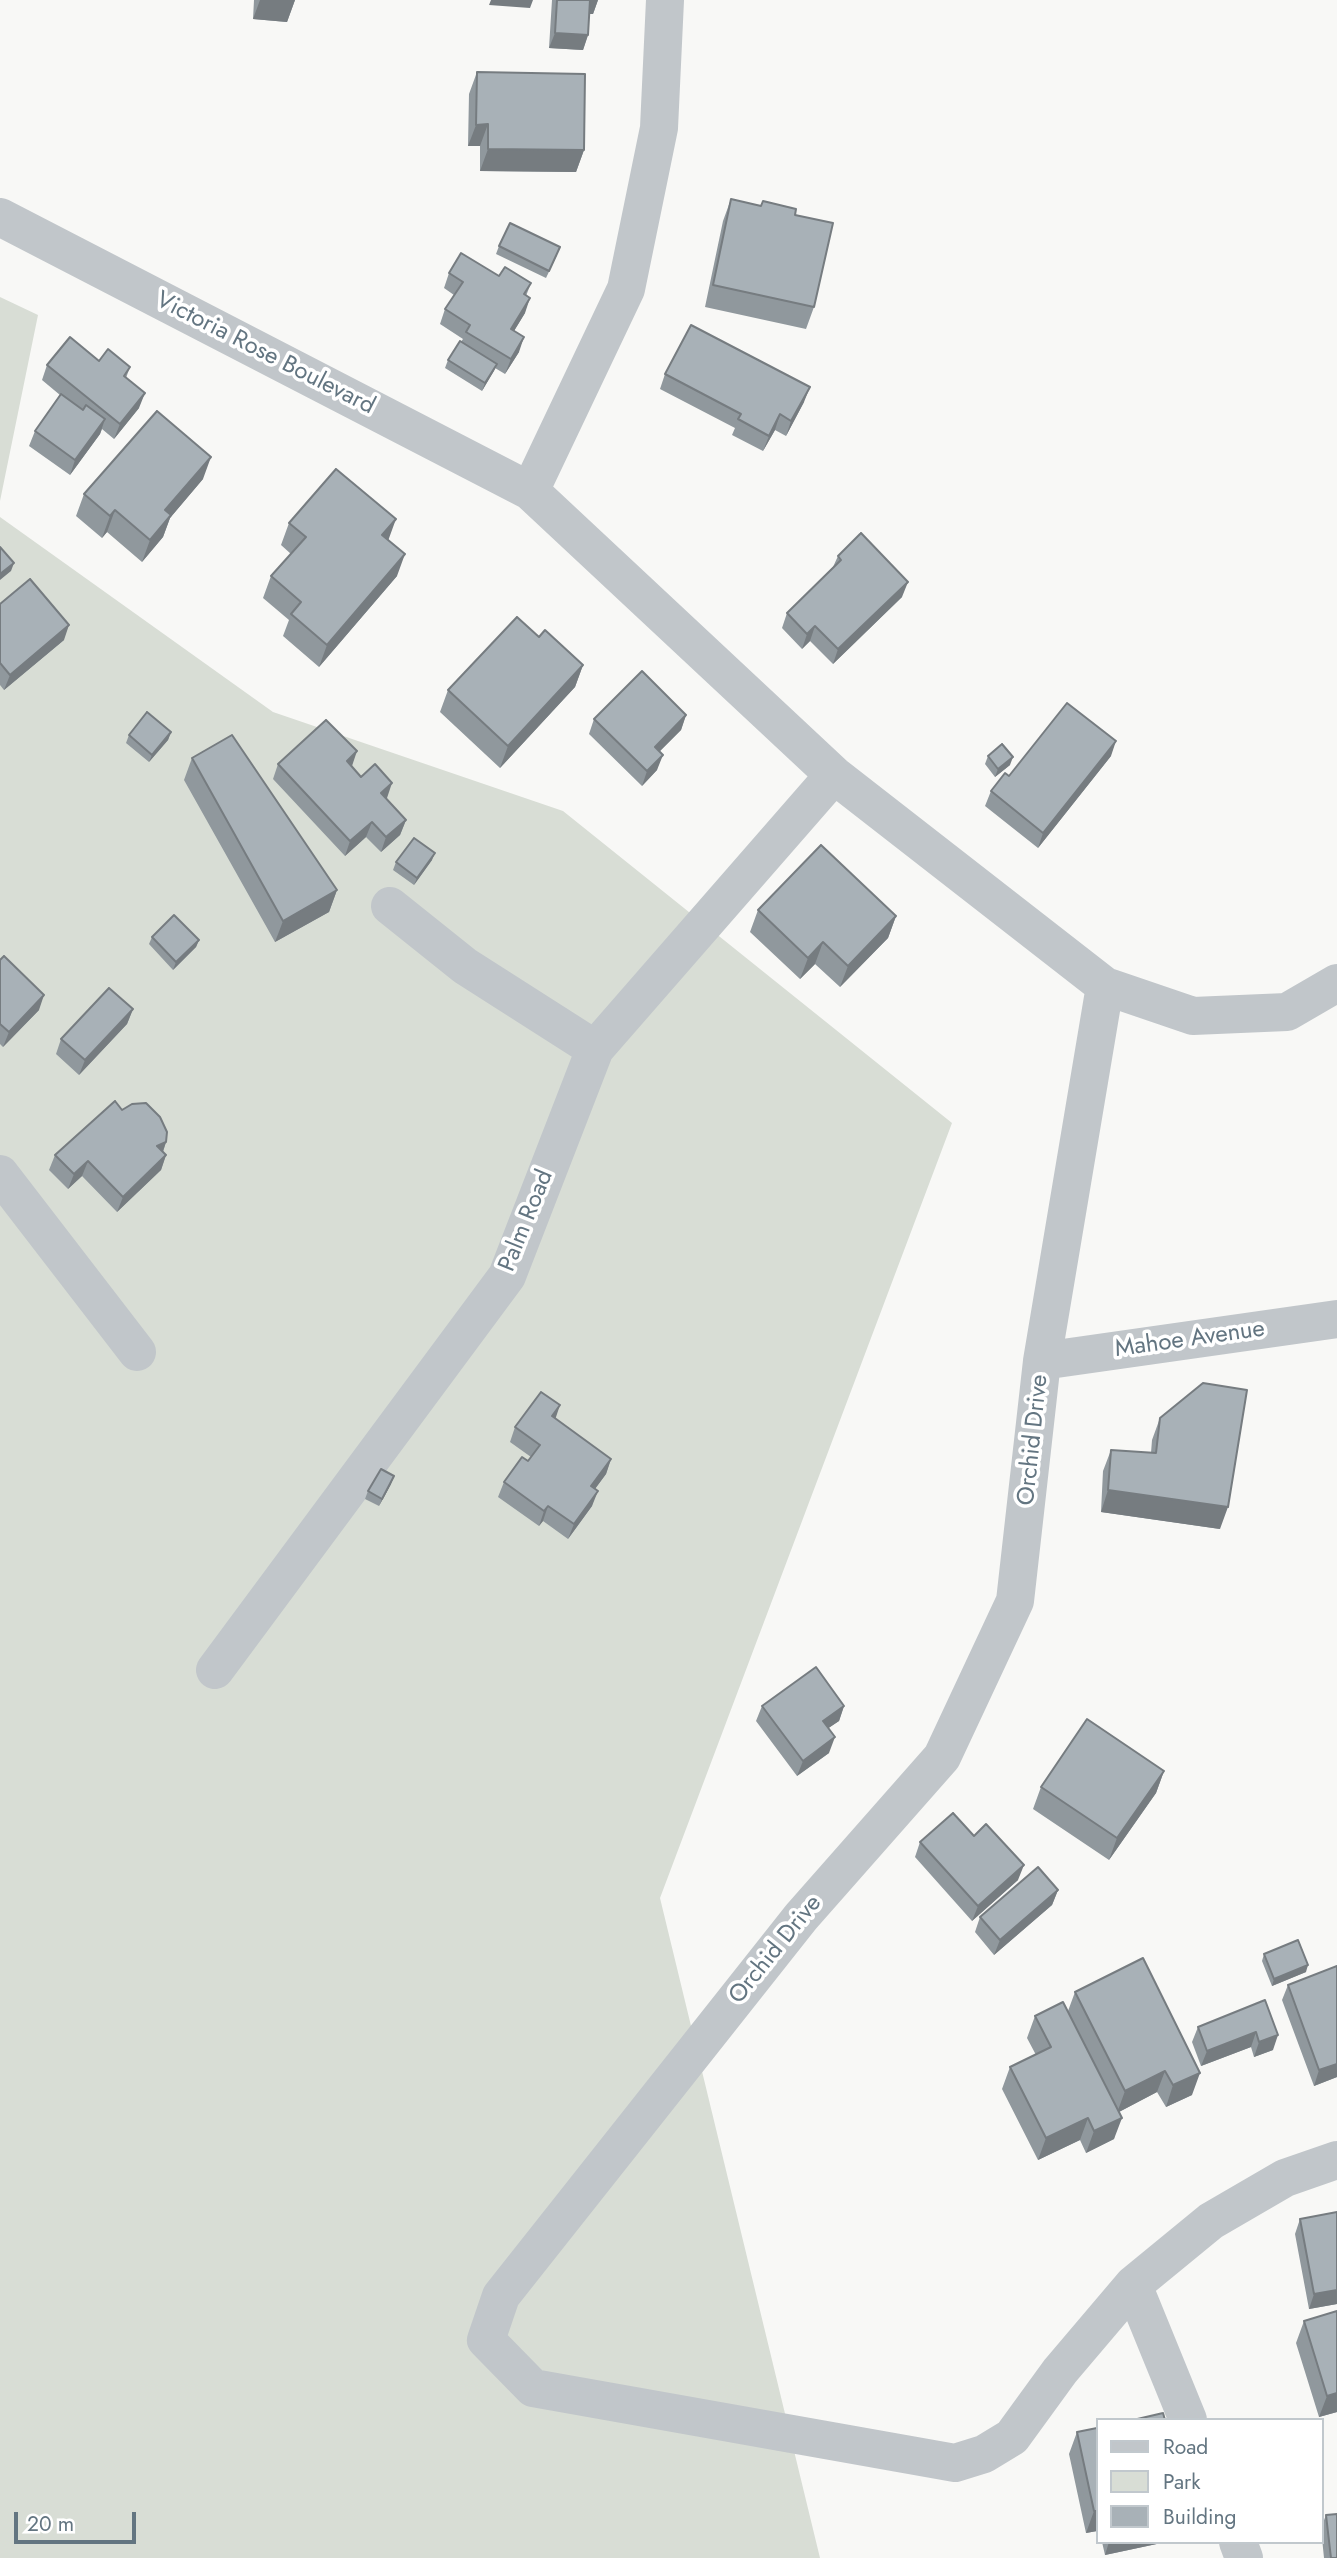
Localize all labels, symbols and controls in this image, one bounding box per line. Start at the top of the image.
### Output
street label: Victoria Rose Boulevard [151,286,379,422]
street label: Palm Road [494,1166,560,1276]
street label: Mahoe Avenue [1113,1315,1267,1365]
street label: Orchid Drive [1013,1373,1055,1507]
street label: Orchid Drive [723,1890,829,2010]
legend [1096,2418,1323,2544]
text: Road [1163,2432,1208,2462]
text: Park [1163,2467,1200,2497]
scale bar [18,2498,140,2542]
text: Building [1163,2502,1236,2532]
text: 20 m [27,2509,74,2539]

